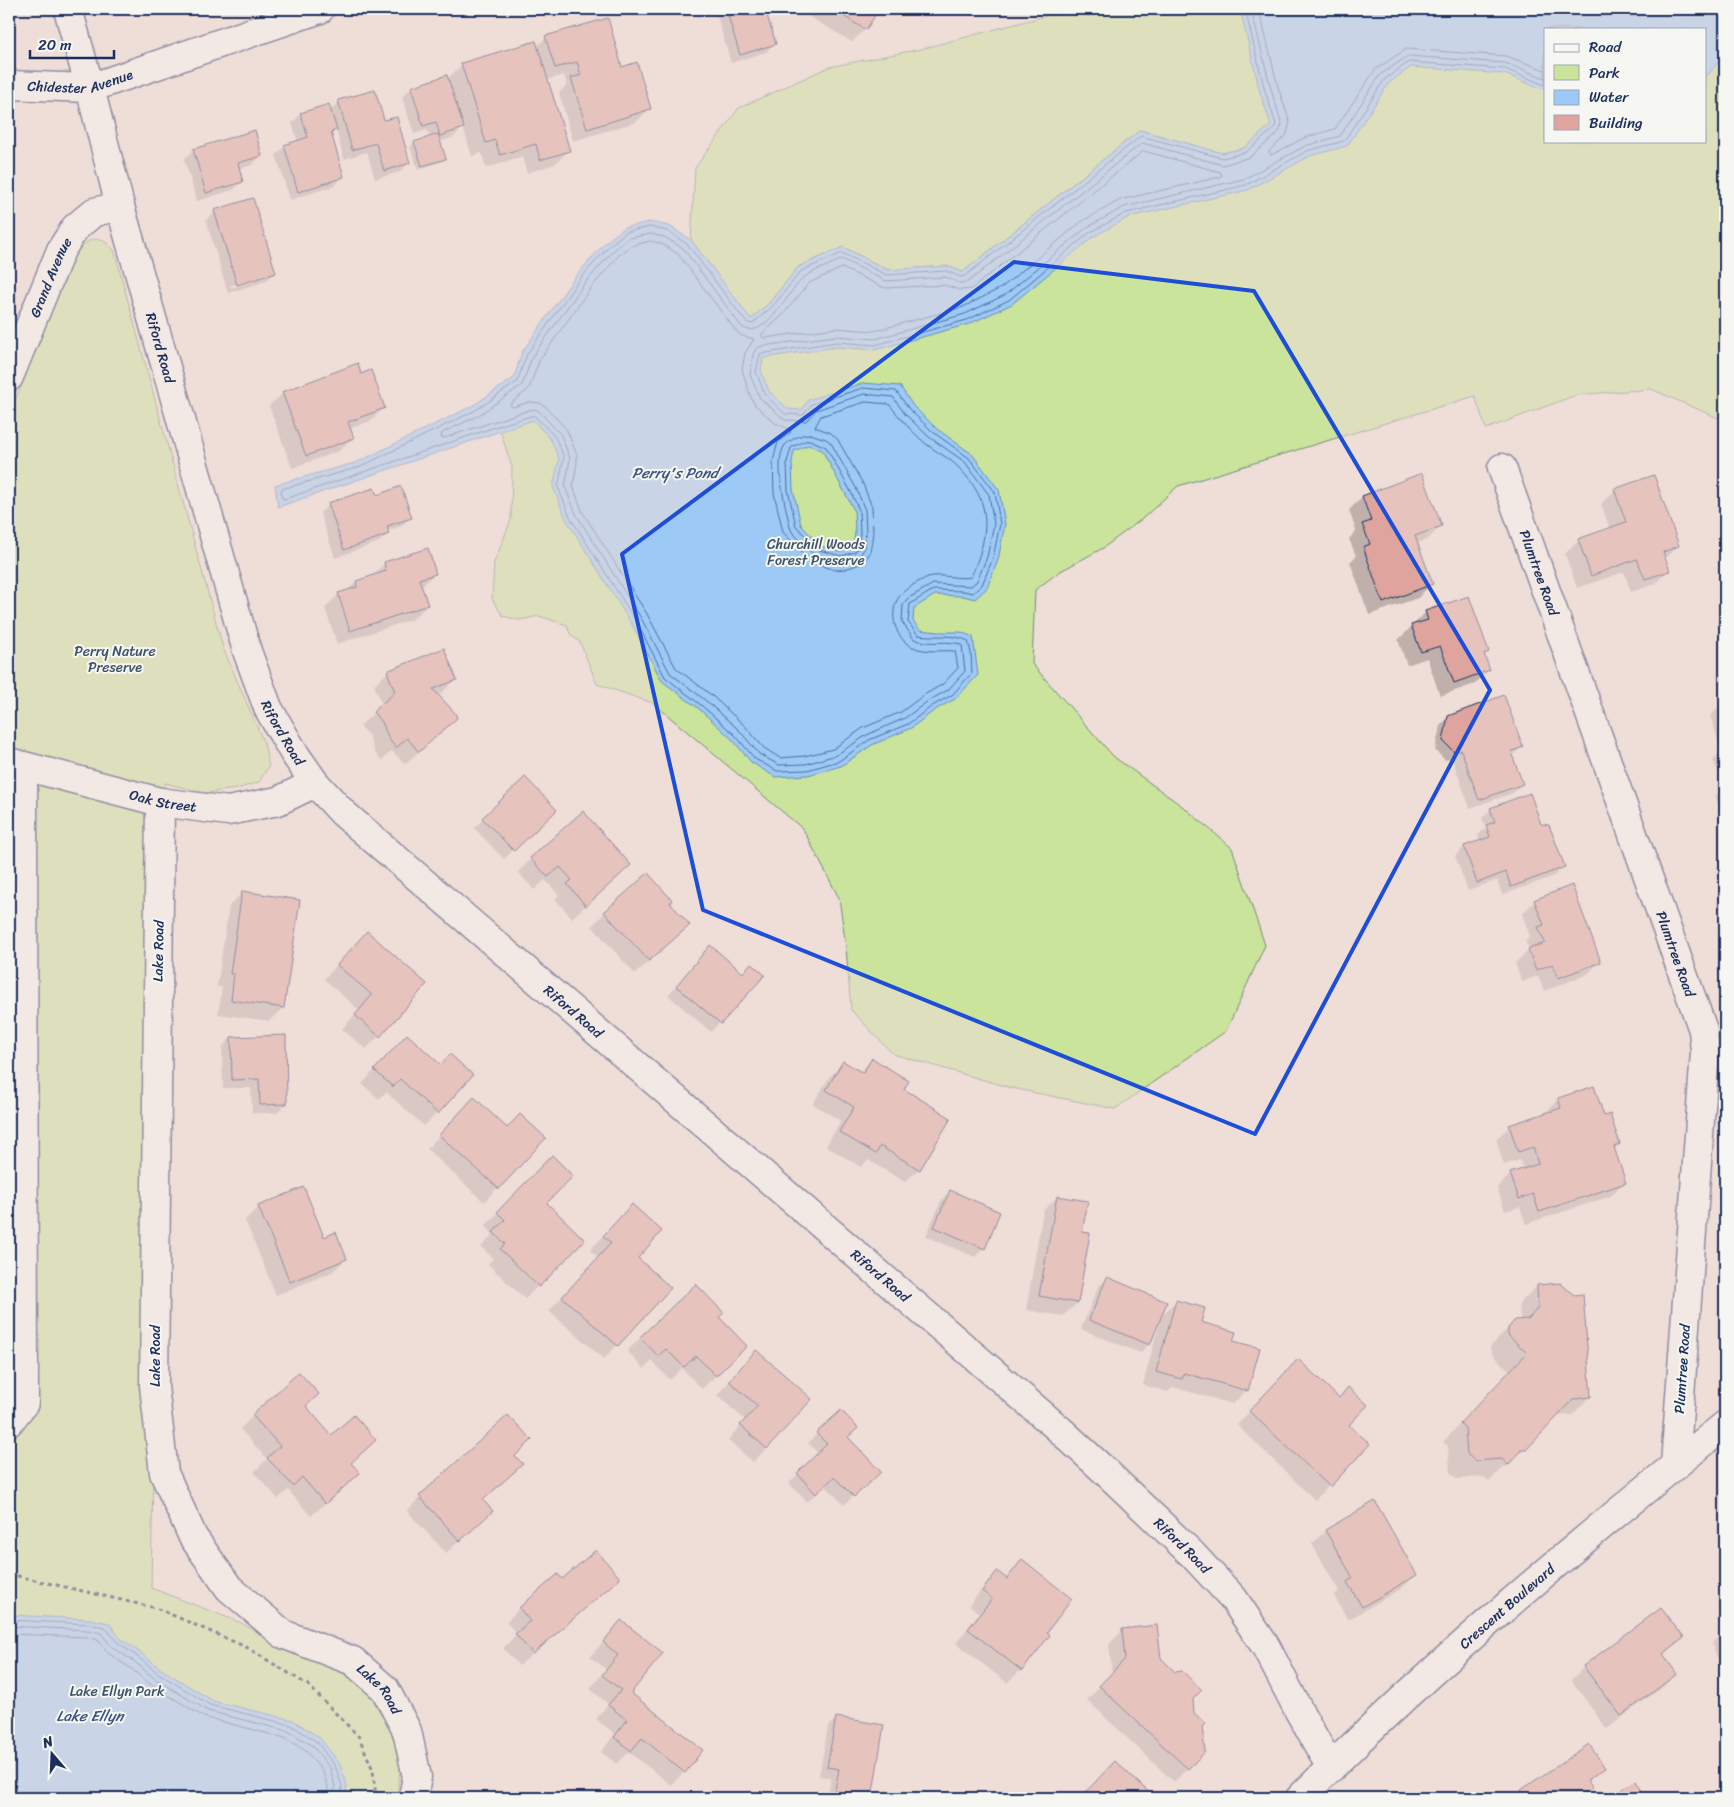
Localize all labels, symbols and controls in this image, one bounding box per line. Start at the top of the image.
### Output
scale bar [30,28,114,60]
legend [1544,28,1706,142]
text: 20 m [38,32,72,58]
text: Road [1589,34,1622,60]
text: Park [1589,60,1620,86]
street label: Chidester Avenue [27,62,137,101]
text: Water [1589,84,1629,110]
text: Building [1589,110,1643,136]
street label: Grand Avenue [23,232,79,321]
street label: Riford Road [138,310,182,387]
water label: Perry's Pond [632,460,722,486]
street label: Plumtree Road [1512,526,1566,621]
park label: Churchill Woods Forest Preserve [767,532,865,573]
park label: Perry Nature Preserve [74,639,156,680]
street label: Riford Road [253,697,312,772]
street label: Oak Street [127,782,198,820]
street label: Plumtree Road [1648,908,1703,1002]
street label: Lake Road [145,918,172,982]
street label: Riford Road [538,979,610,1046]
street label: Riford Road [845,1243,917,1310]
street label: Plumtree Road [1667,1322,1698,1415]
street label: Lake Road [143,1324,168,1387]
street label: Riford Road [1147,1511,1218,1581]
street label: Crescent Boulevard [1453,1557,1562,1656]
street label: Lake Road [350,1657,409,1720]
park label: Lake Ellyn Park [70,1679,165,1704]
water label: Lake Ellyn [57,1703,125,1729]
text: N [38,1729,57,1756]
north arrow [28,1730,78,1780]

